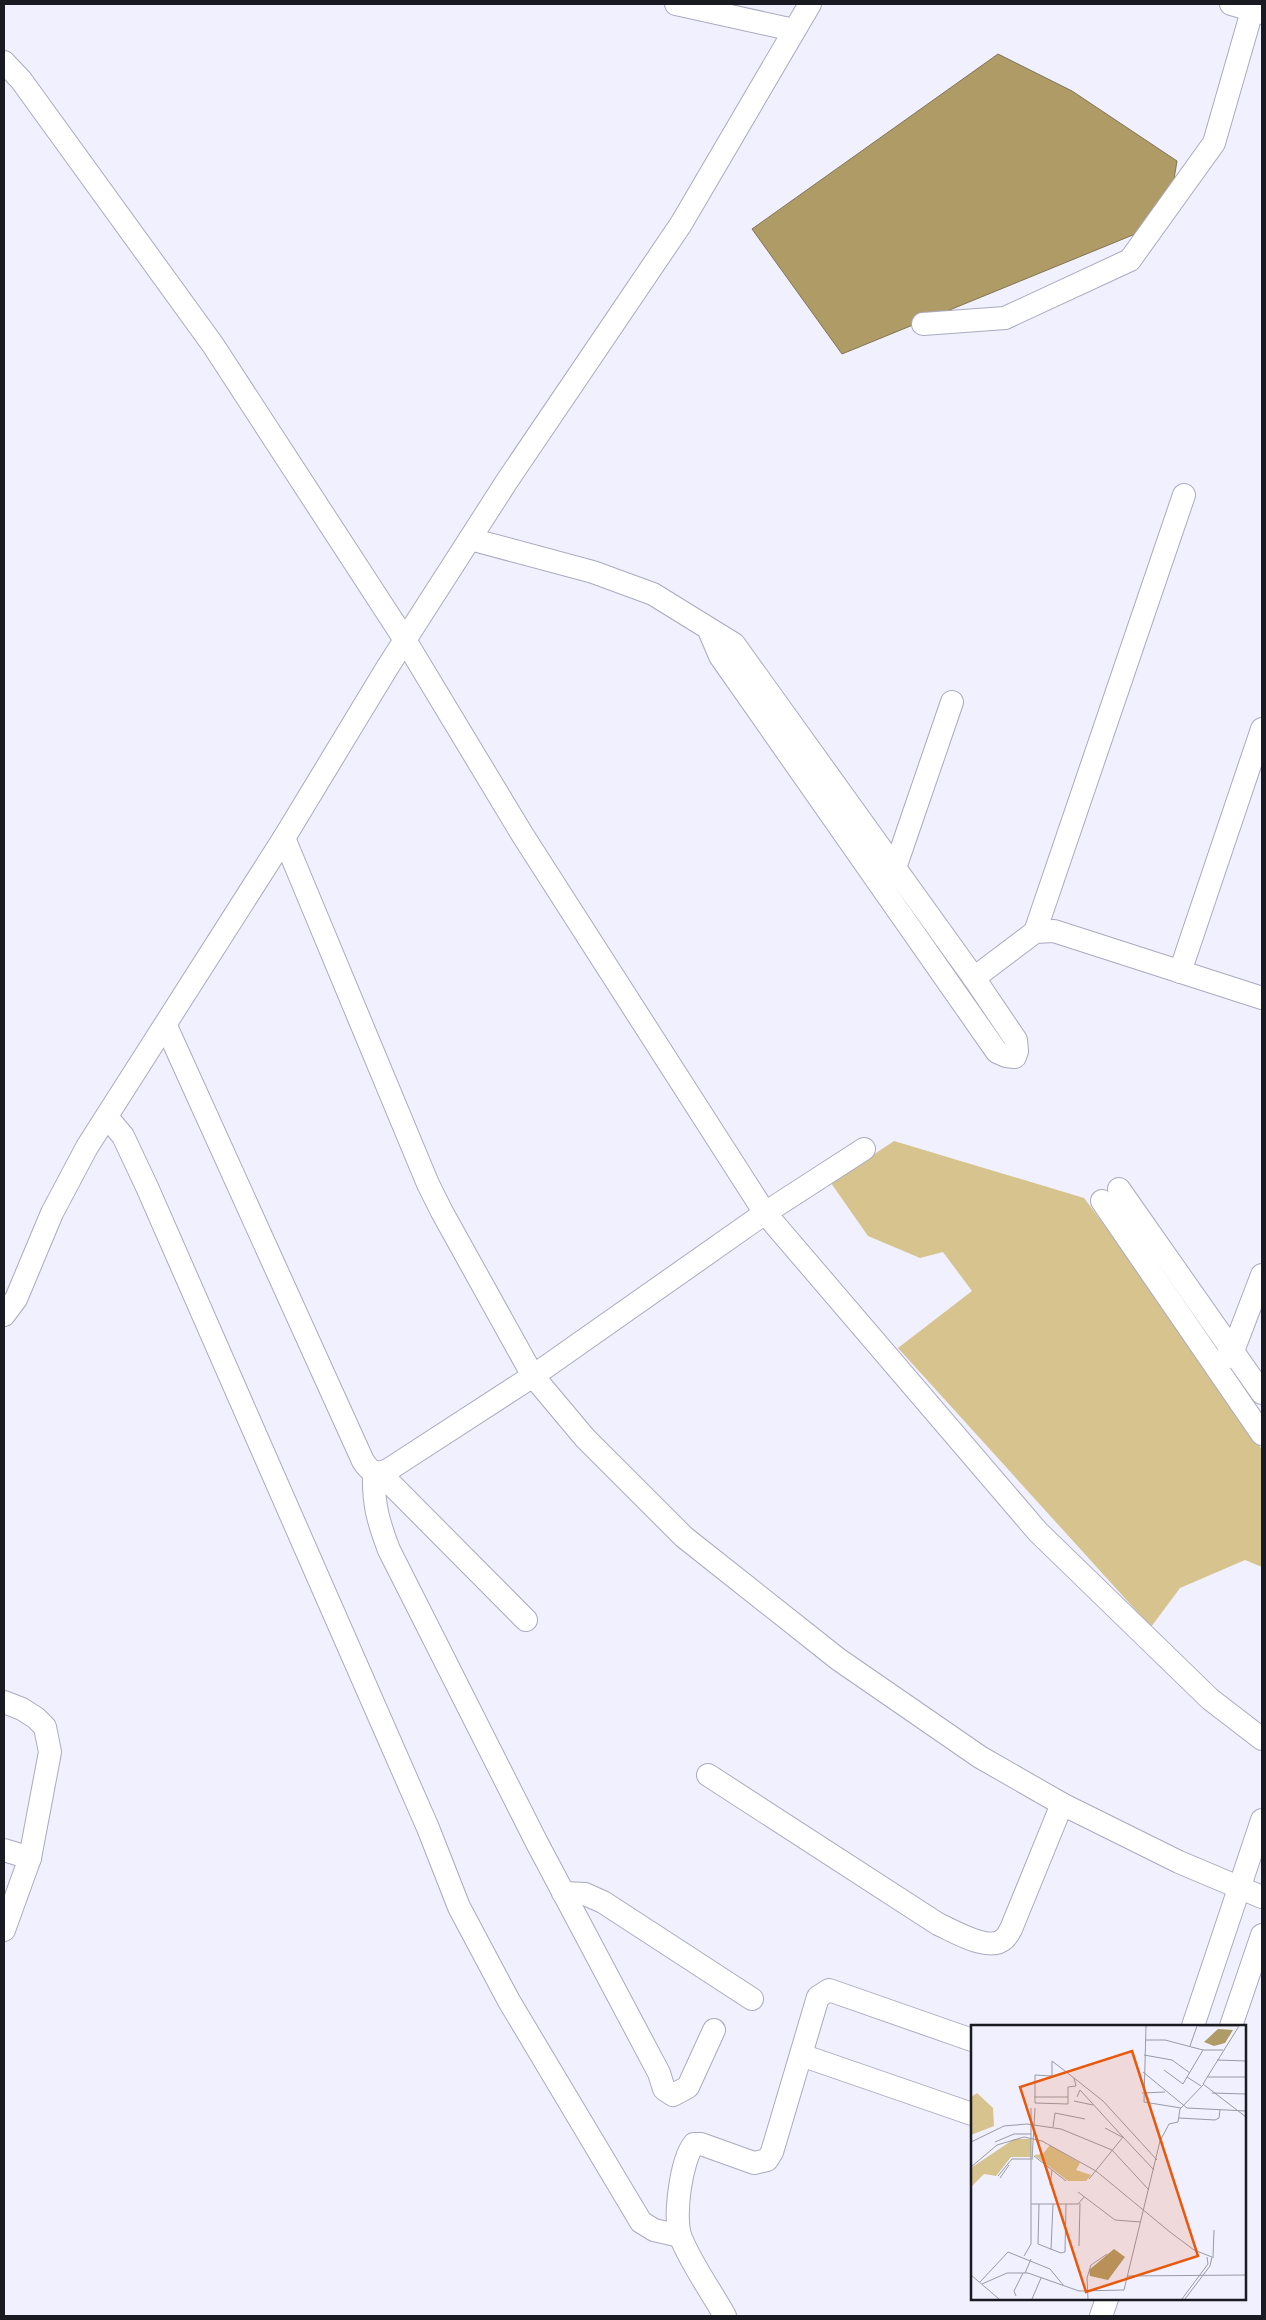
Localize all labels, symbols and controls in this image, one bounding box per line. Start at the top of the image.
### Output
inset map [971,2025,1246,2300]

